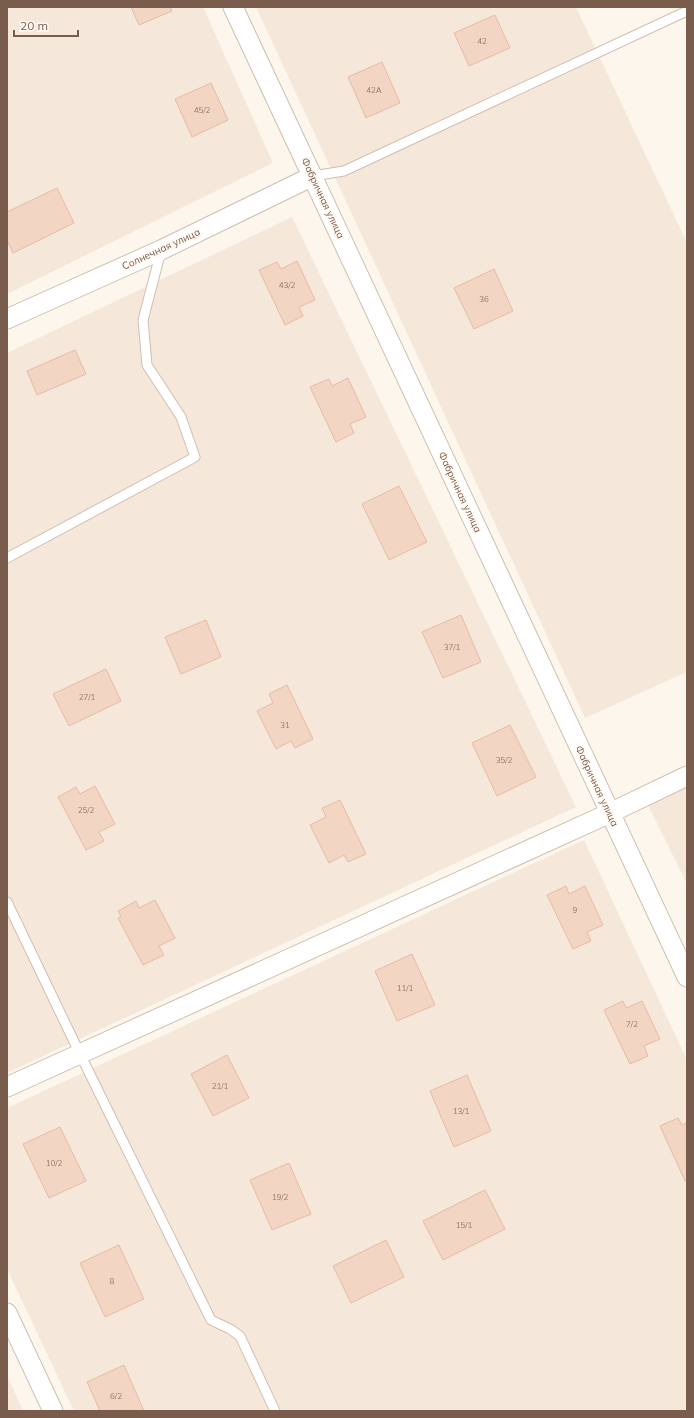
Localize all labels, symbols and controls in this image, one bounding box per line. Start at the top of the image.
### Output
scale bar [14,12,78,38]
text: 20 m [20,18,48,33]
house number: 42 [477,36,487,46]
house number: 42А [366,85,382,95]
house number: 45/2 [194,105,211,115]
street label: Фабричная улица [299,156,347,240]
street label: Солнечная улица [120,225,202,273]
house number: 43/2 [279,280,296,290]
house number: 36 [479,294,489,304]
street label: Фабричная улица [436,450,484,534]
house number: 37/1 [444,642,461,652]
house number: 27/1 [79,692,96,702]
house number: 31 [280,720,290,730]
street label: Фабричная улица [573,744,621,828]
house number: 35/2 [496,755,513,765]
house number: 25/2 [78,805,95,815]
house number: 9 [573,905,578,915]
house number: 11/1 [397,983,414,993]
house number: 7/2 [626,1019,638,1029]
house number: 21/1 [212,1081,229,1091]
house number: 13/1 [453,1106,470,1116]
house number: 10/2 [46,1158,63,1168]
house number: 19/2 [272,1192,289,1202]
house number: 15/1 [456,1220,473,1230]
house number: 8 [110,1276,115,1286]
house number: 6/2 [110,1391,122,1401]

